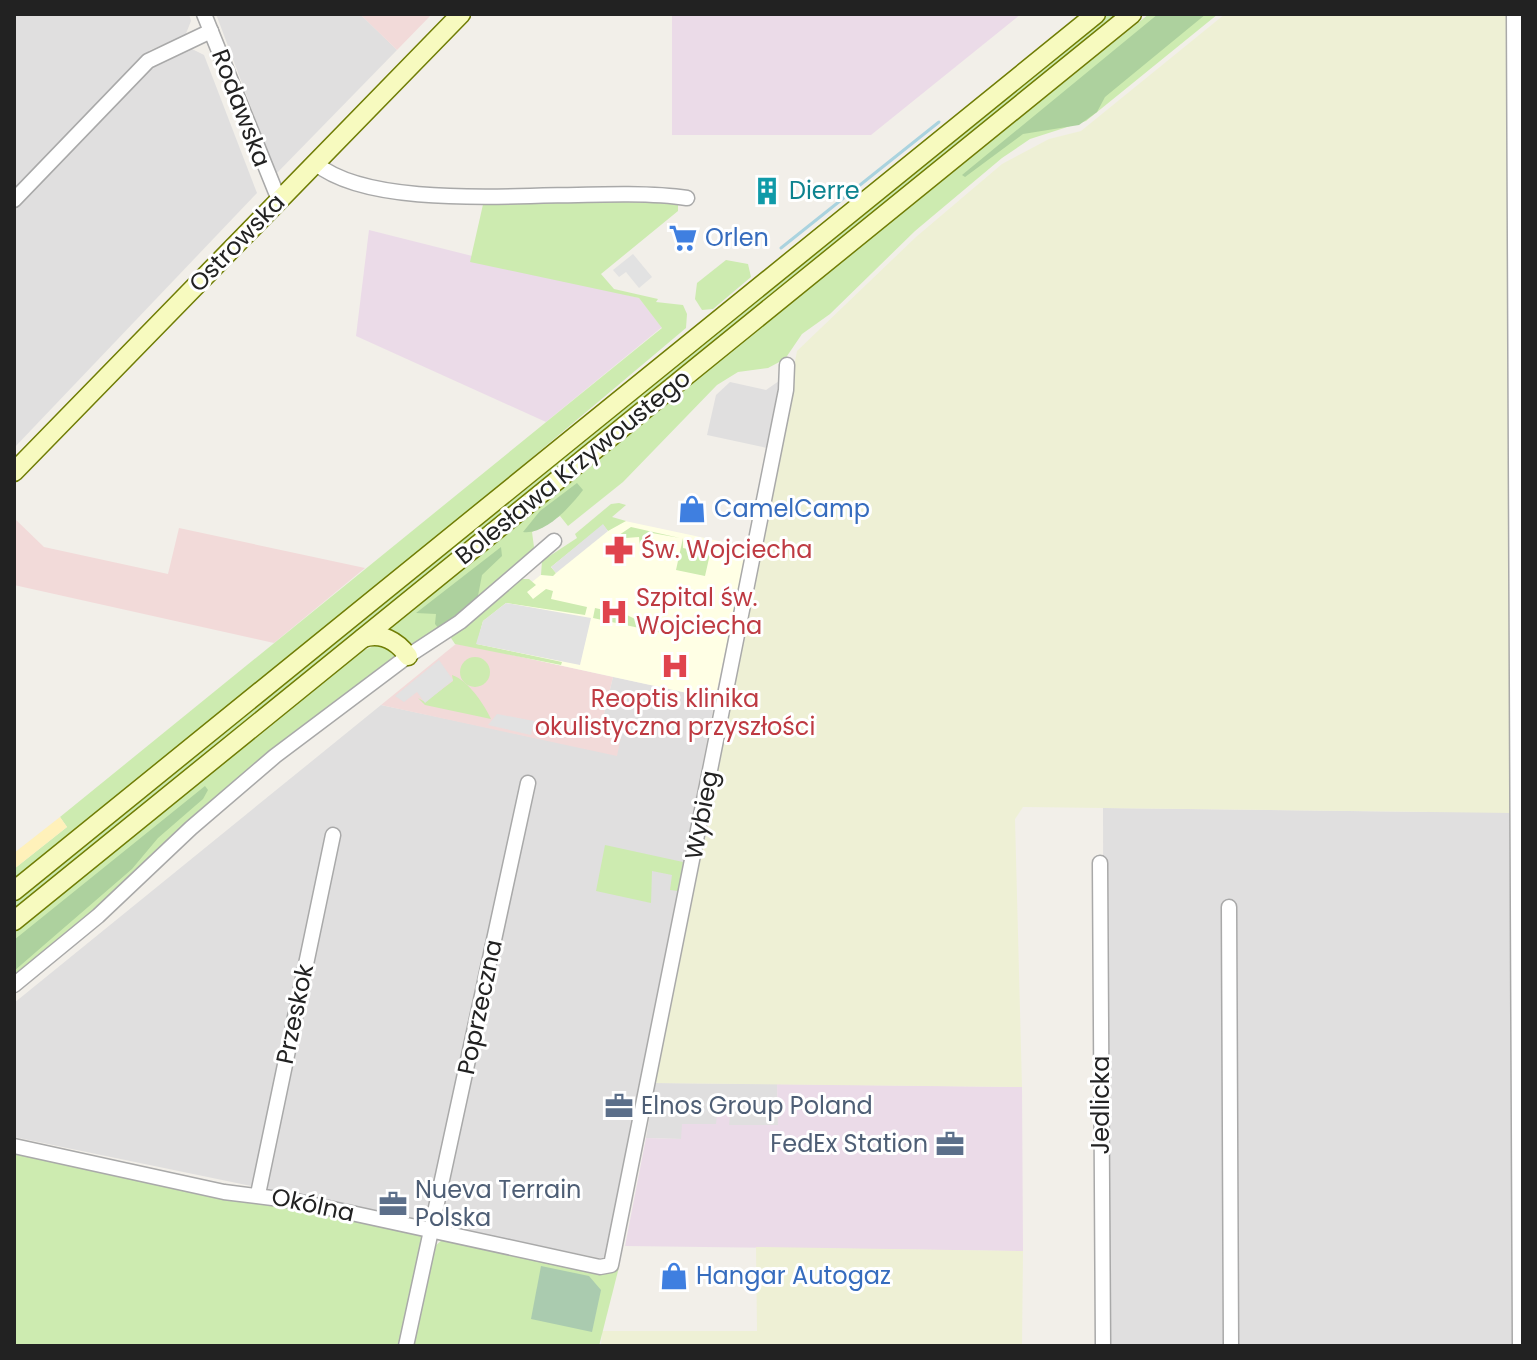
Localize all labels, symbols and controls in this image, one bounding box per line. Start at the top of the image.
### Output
street label: Rodawska [204,44,279,171]
place label: Dierre [789,174,860,207]
building icon: Dierre [752,176,782,206]
street label: Ostrowska [181,186,292,299]
place label: Orlen [705,221,769,254]
supermarket icon: Orlen [668,223,698,253]
street label: Bolesława Krzywoustego [448,361,697,572]
place label: CamelCamp [714,492,870,525]
shop icon: CamelCamp [677,494,707,524]
place label: Św. Wojciecha [641,533,812,566]
pharmacy icon: Św. Wojciecha [604,535,634,565]
place label: Szpital św. Wojciecha [636,581,762,642]
hospital icon: Szpital św. Wojciecha [599,597,629,627]
hospital icon: Reoptis klinika okulistyczna przyszłości [660,651,690,681]
place label: Reoptis klinika okulistyczna przyszłości [535,682,815,743]
street label: Wybieg [677,767,726,862]
street label: Poprzeczna [449,936,510,1077]
street label: Przeskok [268,960,321,1067]
street label: Jedlicka [1084,1056,1117,1154]
place label: Elnos Group Poland [641,1089,873,1122]
office icon: Elnos Group Poland [604,1091,634,1121]
place label: FedEx Station [770,1127,928,1160]
office icon: FedEx Station [935,1129,965,1159]
place label: Nueva Terrain Polska [415,1173,581,1234]
street label: Okólna [269,1180,358,1229]
office icon: Nueva Terrain Polska [378,1189,408,1219]
place label: Hangar Autogaz [696,1259,891,1292]
shop icon: Hangar Autogaz [659,1261,689,1291]

